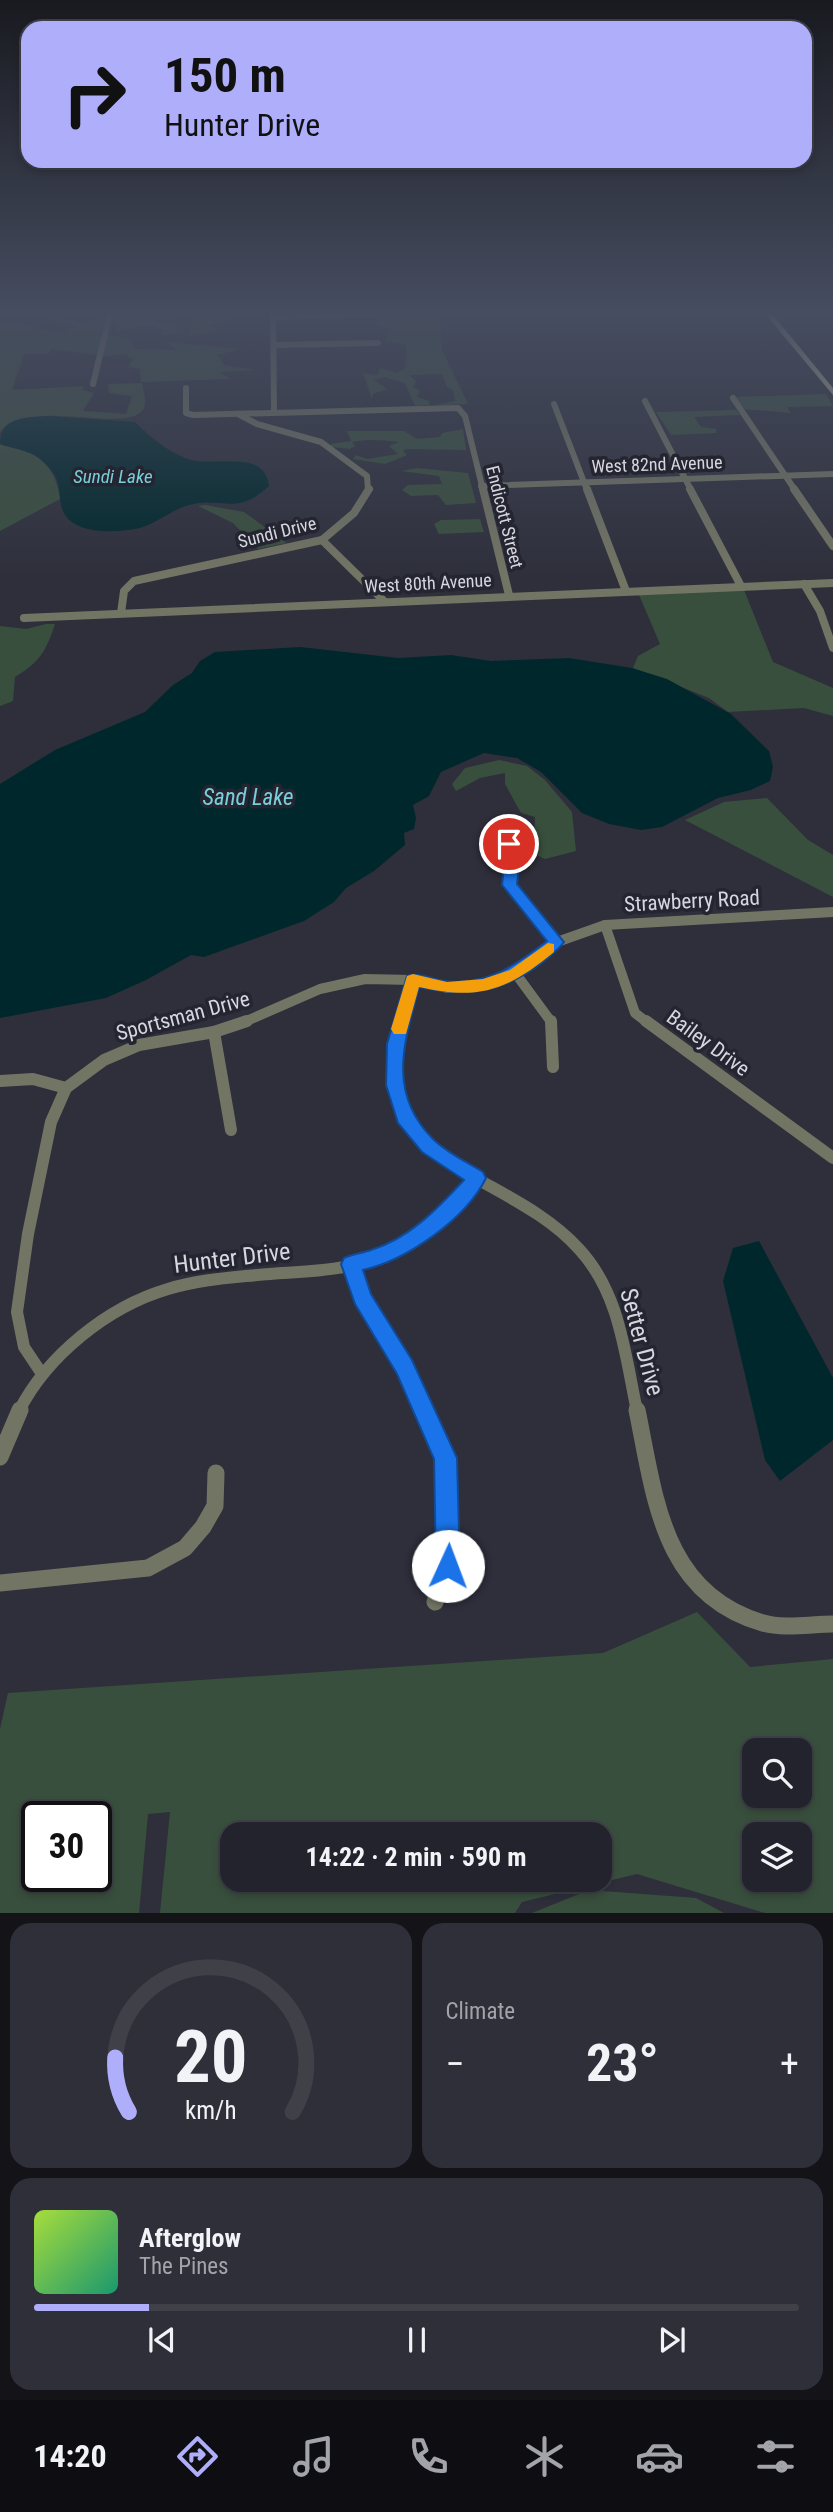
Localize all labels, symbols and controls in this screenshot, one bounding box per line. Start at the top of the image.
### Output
text: 150 m [164,47,286,104]
icon: right [49,49,140,140]
text: Hunter Drive [164,106,320,144]
street label: West 82nd Avenue [591,451,723,477]
street label: Endicott Street [482,463,528,571]
water label: Sundi Lake [73,465,153,488]
street label: Sundi Drive [236,512,318,552]
street label: West 80th Avenue [364,569,492,597]
water label: Sand Lake [203,784,293,811]
pin [479,814,539,874]
icon: arrive [490,825,528,863]
street label: Strawberry Road [624,885,760,917]
street label: Sportsman Drive [114,987,253,1045]
street label: Bailey Drive [662,1005,754,1081]
street label: Hunter Drive [172,1237,292,1279]
street label: Setter Drive [614,1285,670,1399]
position arrow [411,1529,485,1603]
map controls [742,1738,812,1892]
button: search [742,1738,812,1808]
speed limit sign: 30 [21,1801,112,1892]
button: layers [742,1822,812,1892]
text: 14:22 · 2 min · 590 m [306,1842,526,1872]
text: Climate [446,1998,515,2025]
text: 20 [174,2014,248,2100]
text: 23° [586,2033,659,2094]
text: − [446,2042,465,2086]
text: + [780,2042,799,2086]
text: km/h [185,2095,236,2124]
text: Afterglow [139,2223,241,2253]
text: The Pines [139,2253,229,2280]
icon: previous [143,2321,181,2359]
icon: pause [398,2321,436,2359]
icon: next [653,2321,691,2359]
icon: directions [173,2432,222,2481]
icon: music [289,2432,338,2481]
icon: phone [404,2432,453,2481]
icon: climate [520,2432,569,2481]
icon: car [635,2432,684,2481]
icon: filters [751,2432,800,2481]
text: 14:20 [33,2437,107,2475]

